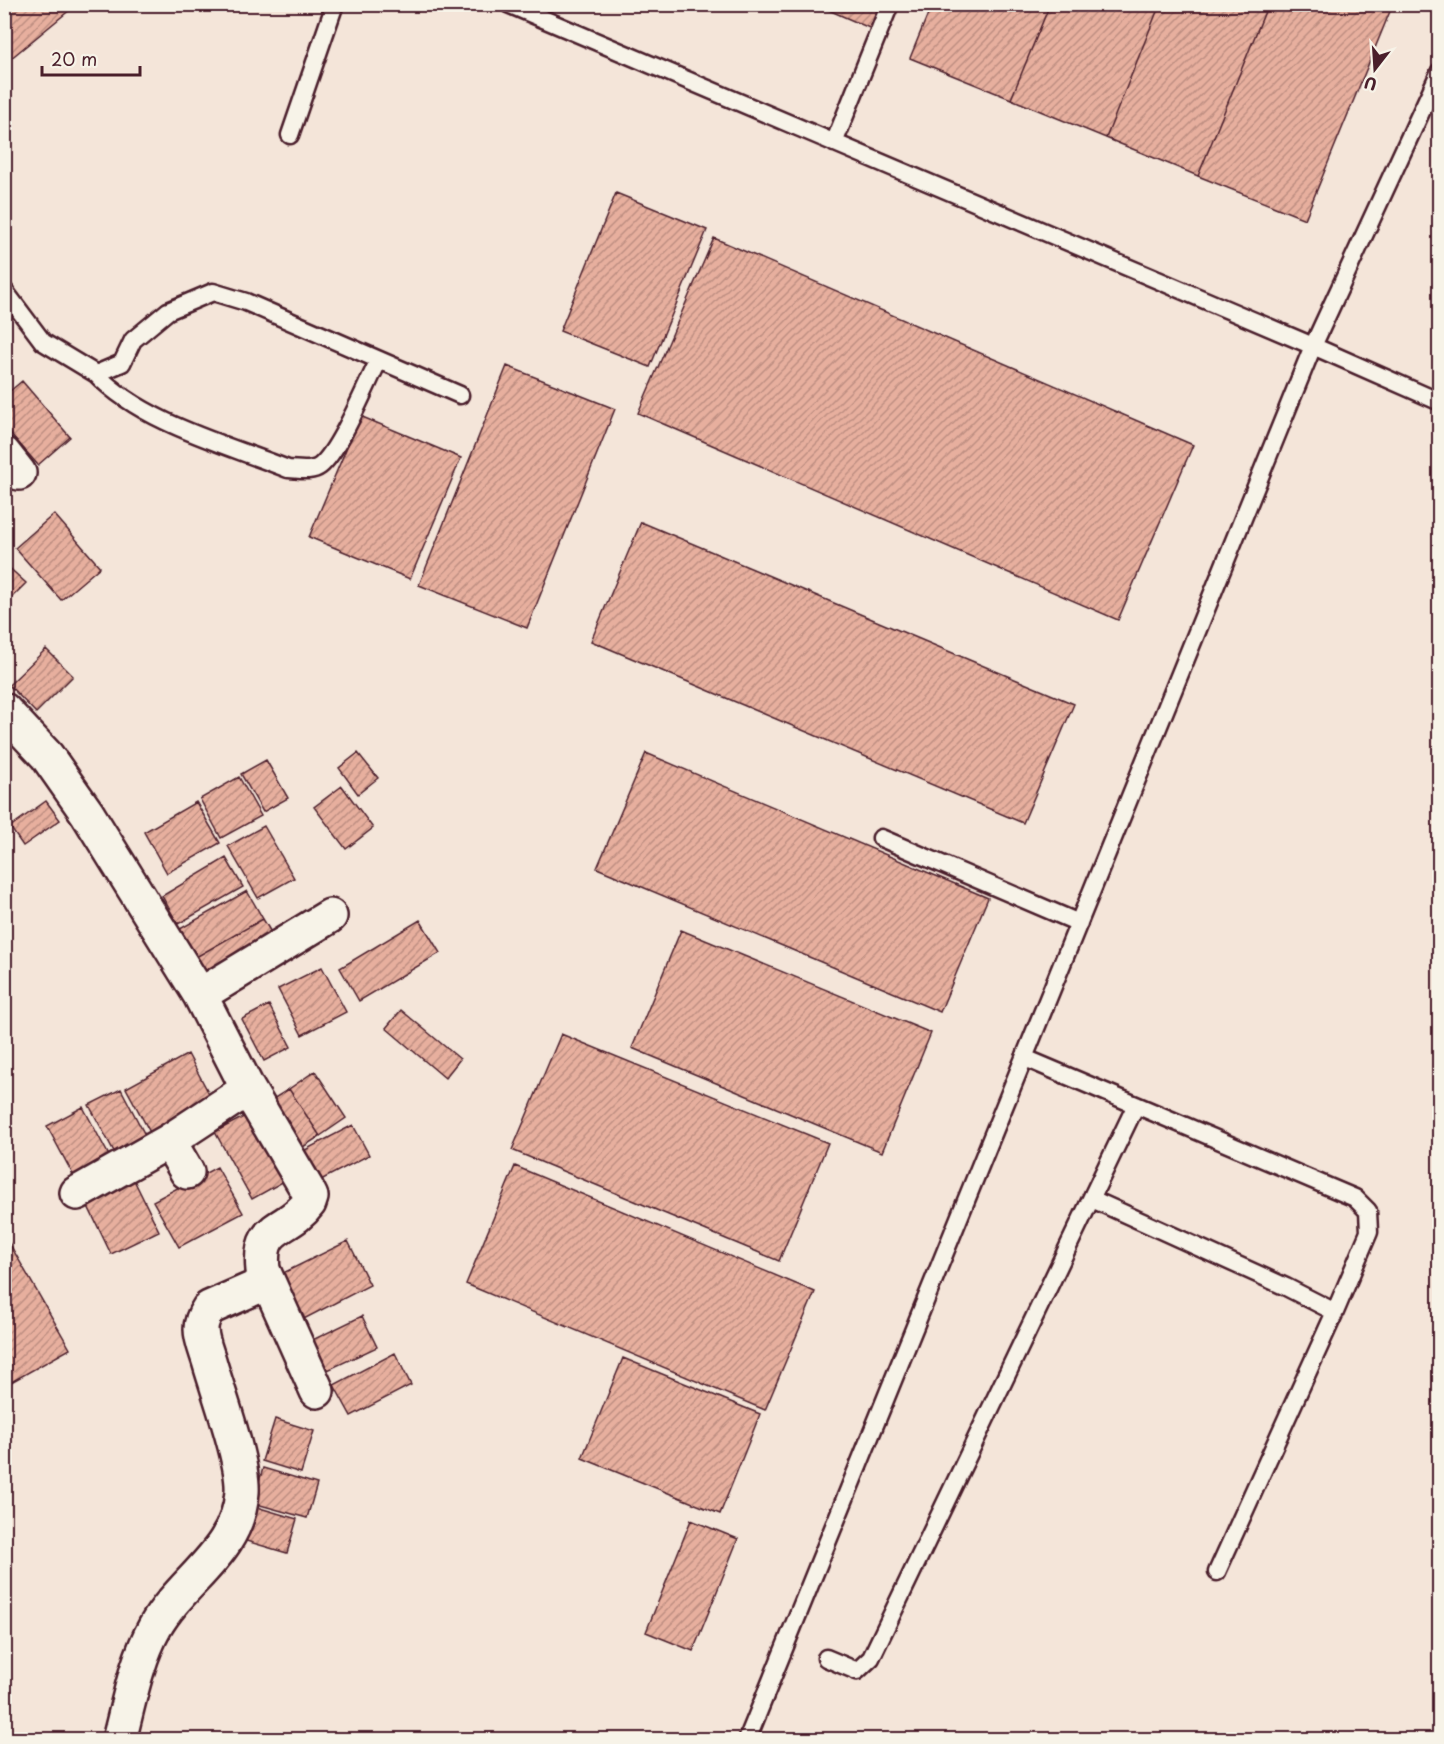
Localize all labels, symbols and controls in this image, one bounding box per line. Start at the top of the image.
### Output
scale bar [42,39,140,77]
north arrow [1345,39,1405,99]
text: 20 m [51,45,97,72]
text: U [1361,71,1380,98]

